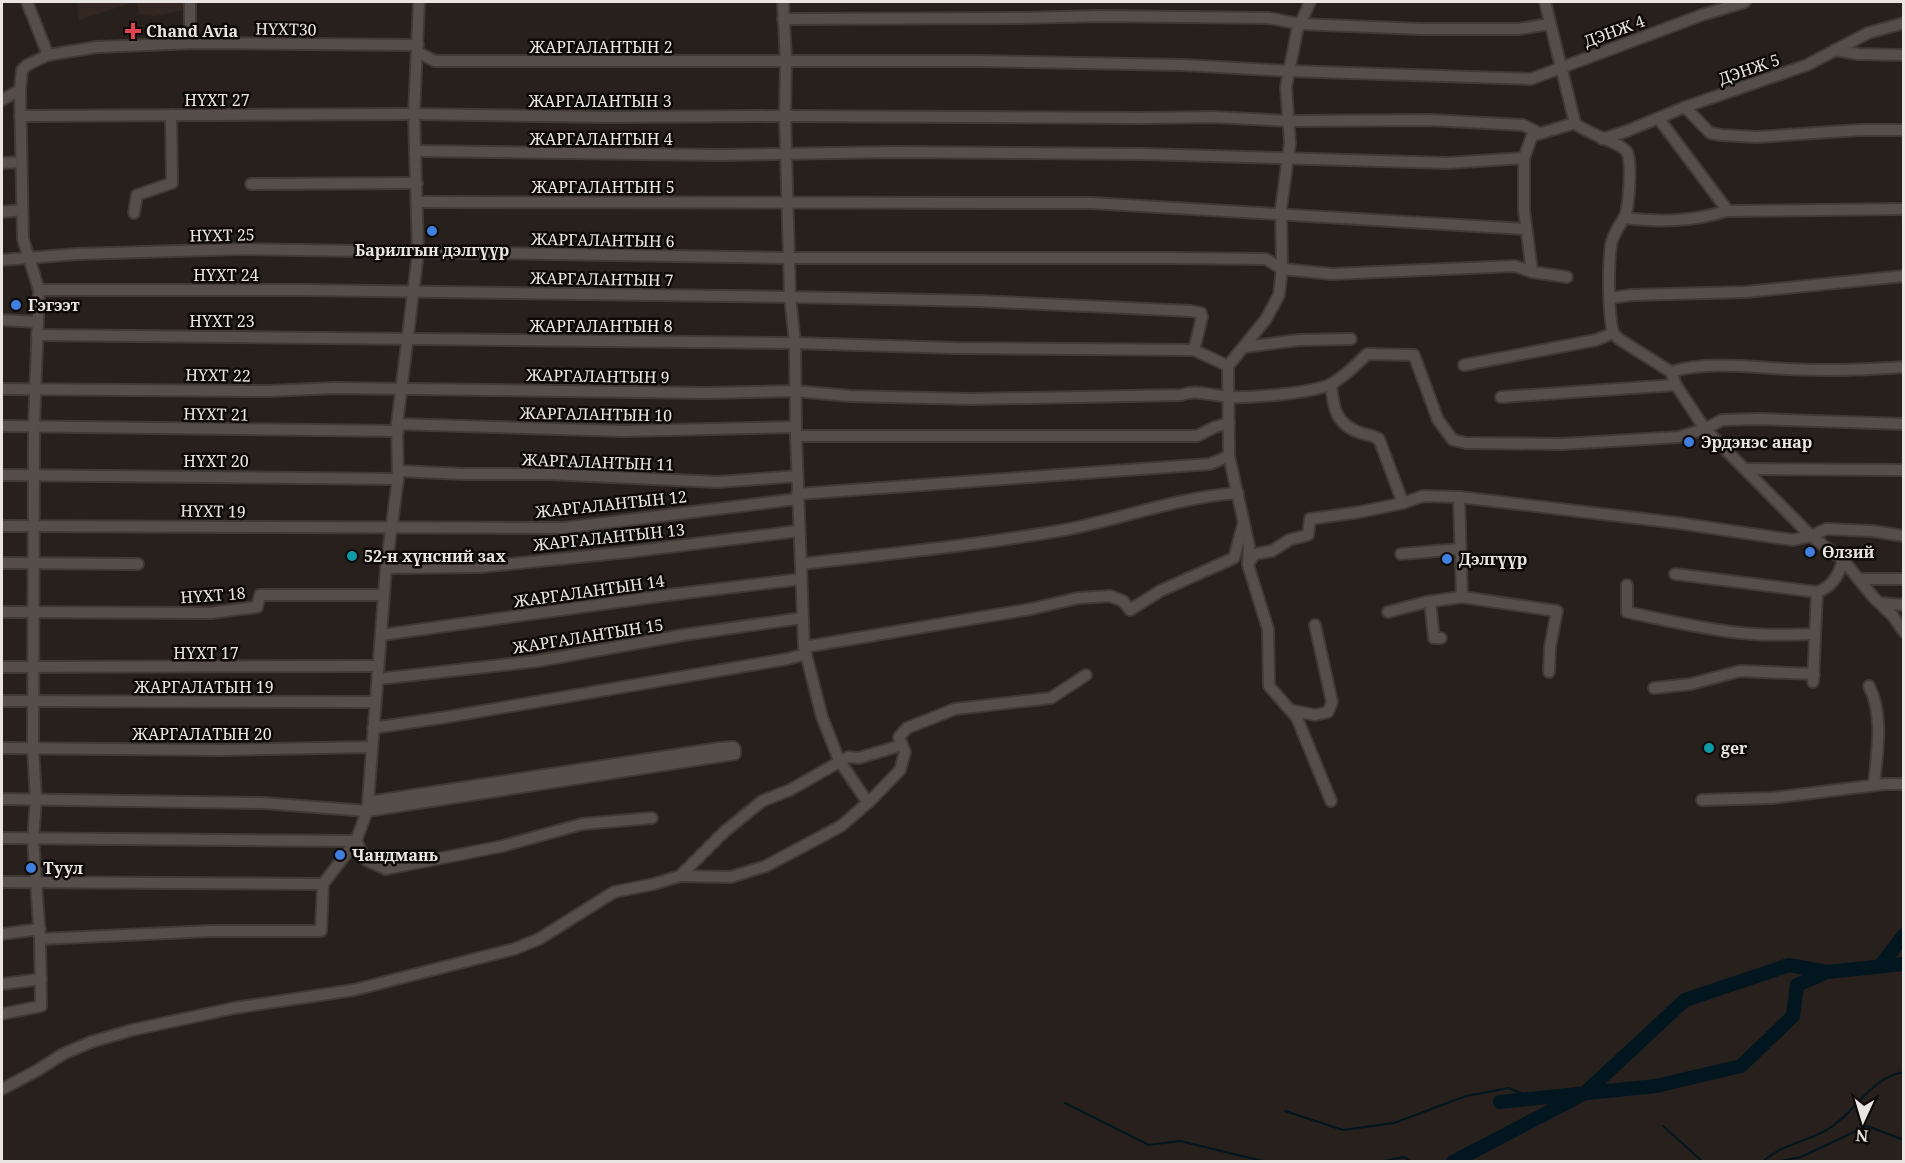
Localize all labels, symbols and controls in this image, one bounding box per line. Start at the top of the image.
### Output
street label: ДЭНЖ 4 [1580,10,1648,52]
street label: НҮХТ30 [255,17,317,41]
place label: Chand Avia [146,20,239,42]
marker: Chand Avia [124,22,142,40]
street label: ЖАРГАЛАНТЫН 2 [528,36,673,58]
street label: ДЭНЖ 5 [1715,48,1783,90]
street label: НҮХТ 27 [184,89,250,111]
street label: ЖАРГАЛАНТЫН 3 [527,90,672,112]
street label: ЖАРГАЛАНТЫН 4 [528,128,673,150]
street label: ЖАРГАЛАНТЫН 5 [530,176,675,198]
street label: НҮХТ 25 [189,223,255,247]
marker: Барилгын дэлгүүр [425,224,439,238]
street label: ЖАРГАЛАНТЫН 6 [530,228,675,252]
place label: Барилгын дэлгүүр [355,239,509,261]
street label: НҮХТ 24 [193,264,259,286]
street label: ЖАРГАЛАНТЫН 7 [529,267,674,291]
place label: Гэгээт [28,294,80,316]
marker: Гэгээт [9,298,23,312]
street label: НҮХТ 23 [189,310,255,332]
street label: ЖАРГАЛАНТЫН 8 [528,315,673,337]
street label: НҮХТ 22 [185,363,251,387]
street label: ЖАРГАЛАНТЫН 9 [525,364,670,388]
street label: НҮХТ 21 [183,402,249,426]
street label: ЖАРГАЛАНТЫН 10 [519,402,672,426]
place label: Эрдэнэс анар [1701,431,1812,453]
marker: Эрдэнэс анар [1682,435,1696,449]
street label: ЖАРГАЛАНТЫН 11 [521,448,674,476]
street label: НҮХТ 20 [183,450,249,472]
street label: ЖАРГАЛАНТЫН 12 [533,485,688,523]
street label: НҮХТ 19 [180,499,246,523]
street label: ЖАРГАЛАНТЫН 13 [531,518,686,556]
place label: Өлзий [1822,541,1875,563]
place label: 52-н хүнсний зах [364,545,506,567]
marker: Өлзий [1803,545,1817,559]
place label: Дэлгүүр [1459,548,1527,570]
marker: 52-н хүнсний зах [345,549,359,563]
marker: Дэлгүүр [1440,552,1454,566]
street label: ЖАРГАЛАНТЫН 14 [511,570,666,613]
street label: НҮХТ 18 [180,582,246,608]
street label: ЖАРГАЛАНТЫН 15 [510,613,665,659]
street label: НҮХТ 17 [173,642,239,664]
street label: ЖАРГАЛАТЫН 19 [133,676,274,698]
street label: ЖАРГАЛАТЫН 20 [131,723,272,745]
place label: ger [1721,737,1748,759]
marker: ger [1702,741,1716,755]
place label: Чандмань [352,844,438,866]
marker: Чандмань [333,848,347,862]
place label: Туул [43,857,83,879]
marker: Туул [24,861,38,875]
north arrow [1833,1091,1893,1151]
text: N [1855,1125,1869,1147]

